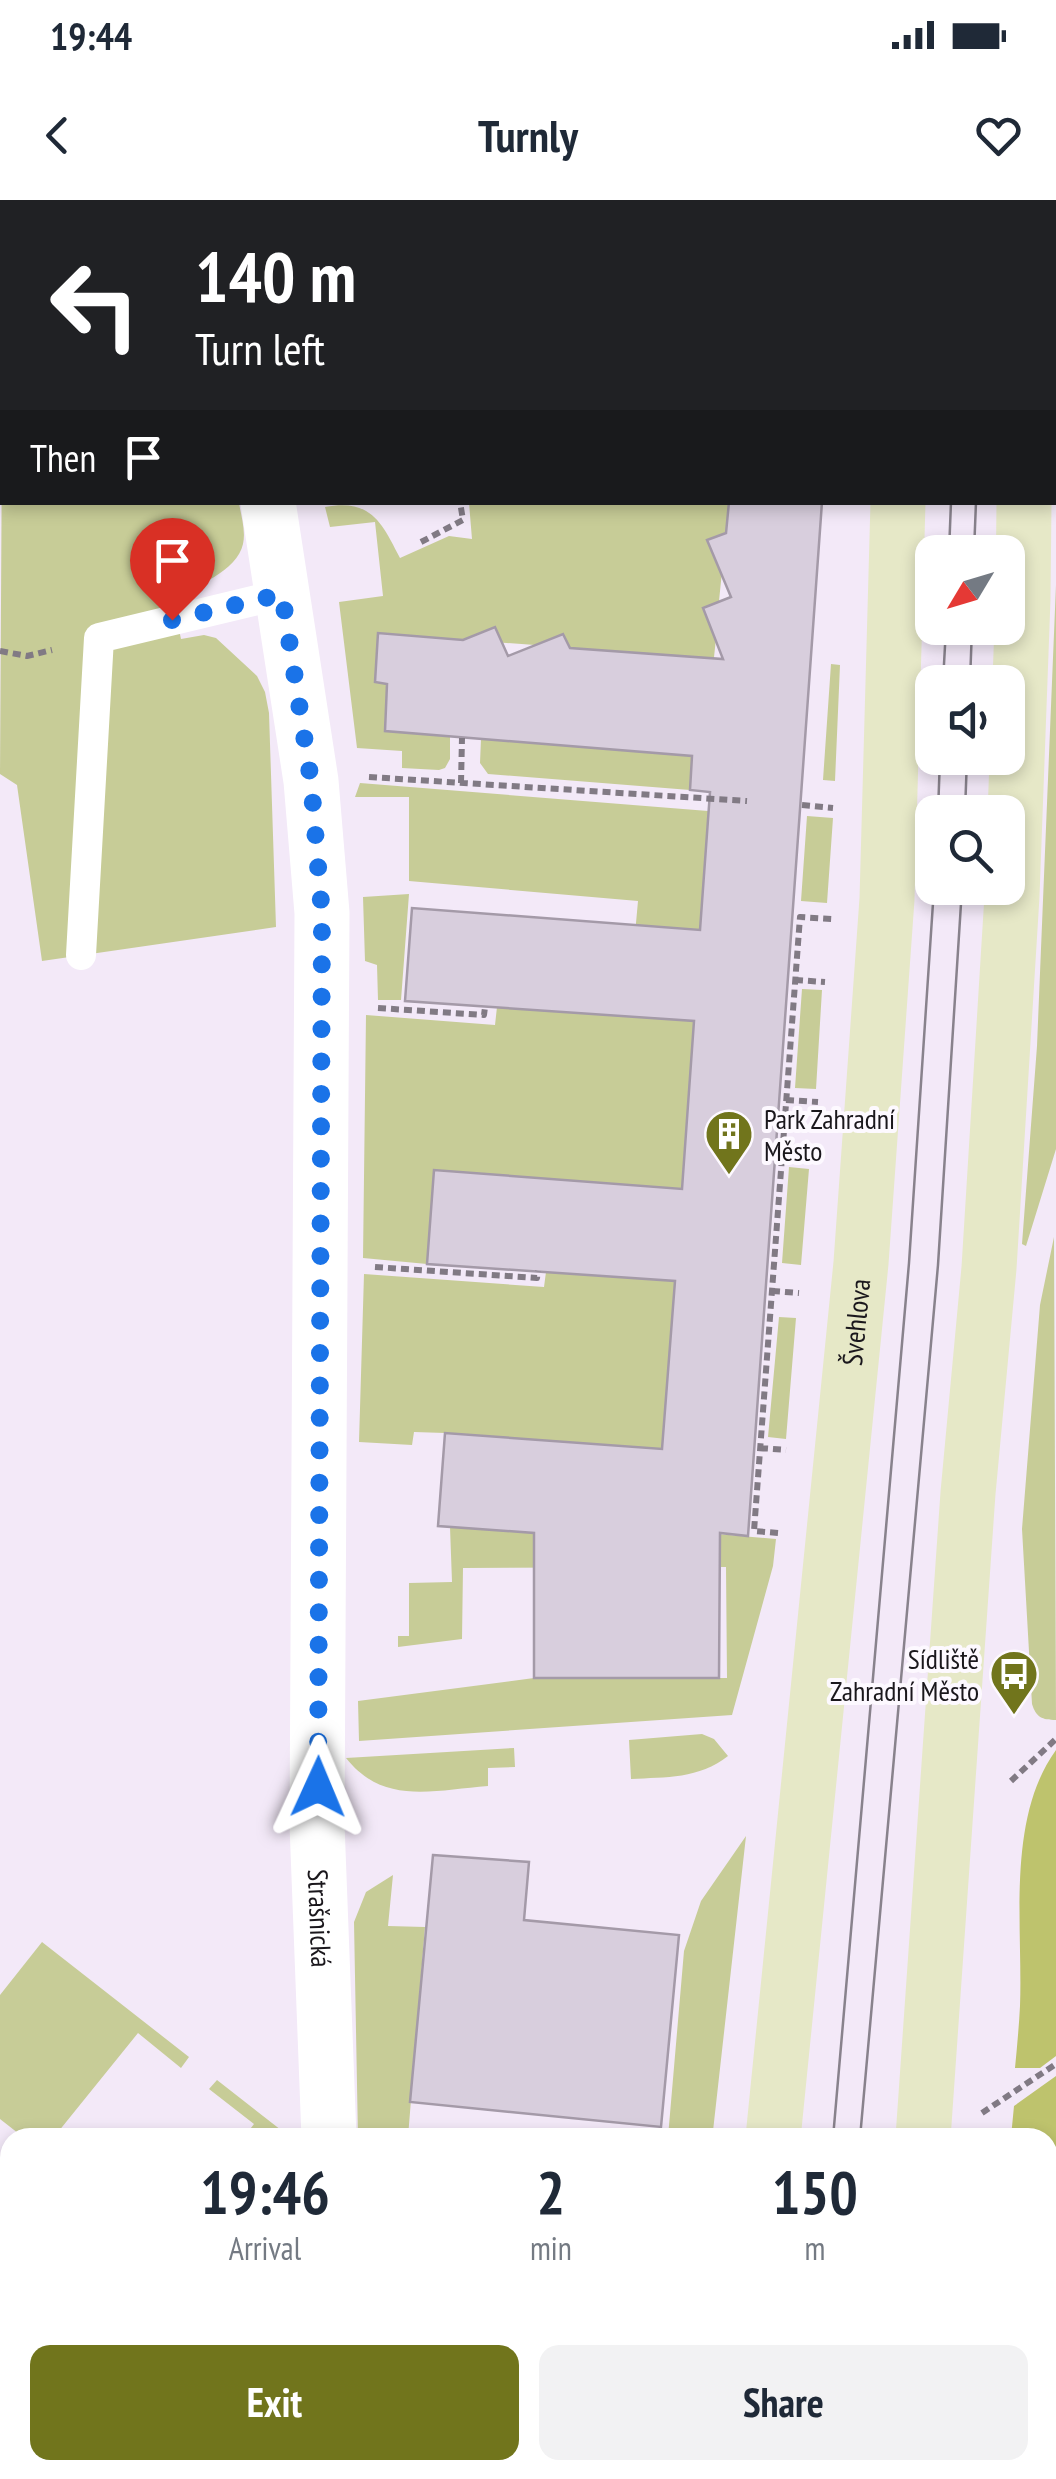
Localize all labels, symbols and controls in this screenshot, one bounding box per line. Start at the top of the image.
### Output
text: 19:44 [50,11,132,60]
text: Turnly [478,106,578,164]
icon: back [30,108,85,163]
icon: heart [971,108,1026,163]
text: 140 m [195,231,356,321]
icon: left [30,240,160,370]
text: Turn left [195,319,325,377]
icon: arrive [116,430,171,485]
text: Then [30,433,96,482]
pin [130,518,215,621]
icon: arrive [145,533,200,588]
north arrow [915,535,1025,645]
map controls [915,535,1025,905]
button: sound [915,665,1025,775]
button: search [915,795,1025,905]
place label: Park Zahradní Město [764,1100,895,1169]
building icon: Park Zahradní Město [703,1108,755,1176]
street label: Švehlova [832,1277,878,1367]
place label: Sídliště Zahradní Město [830,1640,979,1709]
bus stop icon: Sídliště Zahradní Město [988,1648,1040,1716]
position arrow [266,1735,370,1839]
street label: Strašnická [300,1868,341,1968]
text: 19:46 [200,2153,330,2231]
text: 2 [537,2153,565,2231]
text: 150 [772,2153,858,2231]
text: Arrival [229,2227,301,2269]
text: min [530,2227,572,2269]
text: m [804,2227,825,2269]
button: Exit [30,2345,519,2460]
button: Share [539,2345,1028,2460]

